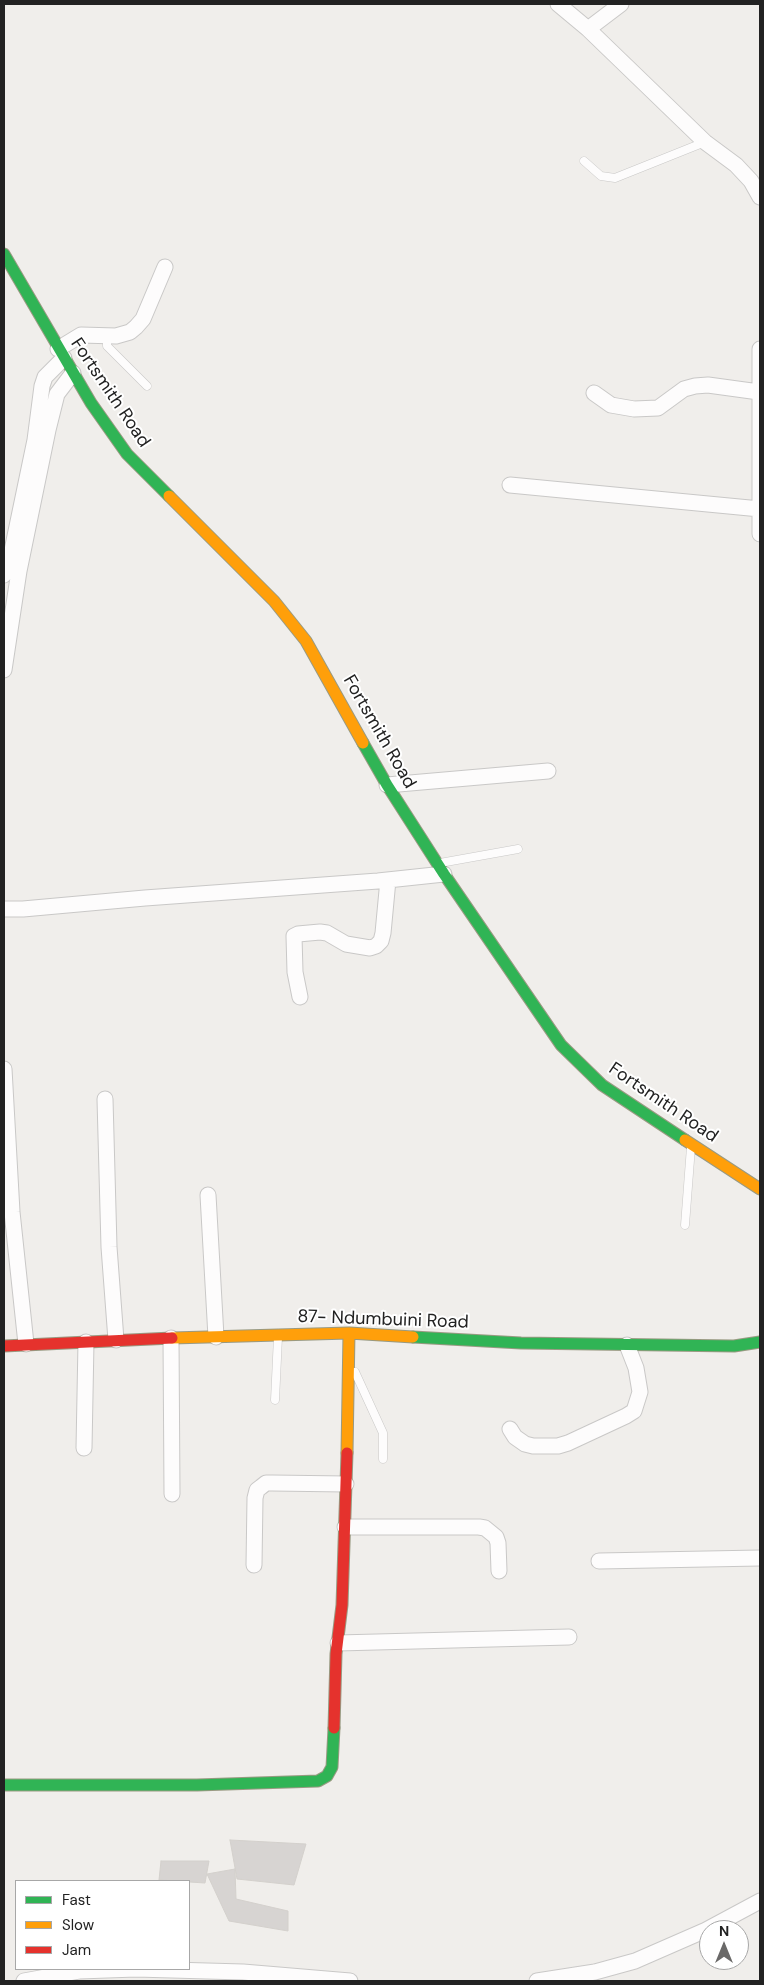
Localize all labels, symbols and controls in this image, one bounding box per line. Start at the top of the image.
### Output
street label: Fortsmith Road [66,334,154,452]
street label: Fortsmith Road [338,672,420,792]
street label: Fortsmith Road [604,1059,722,1147]
street label: 87- Ndumbuini Road [297,1306,469,1334]
legend [15,1880,190,1970]
text: Fast [62,1890,91,1910]
text: Slow [62,1915,94,1935]
north arrow [699,1920,749,1970]
text: N [719,1922,729,1940]
text: Jam [62,1940,91,1960]

